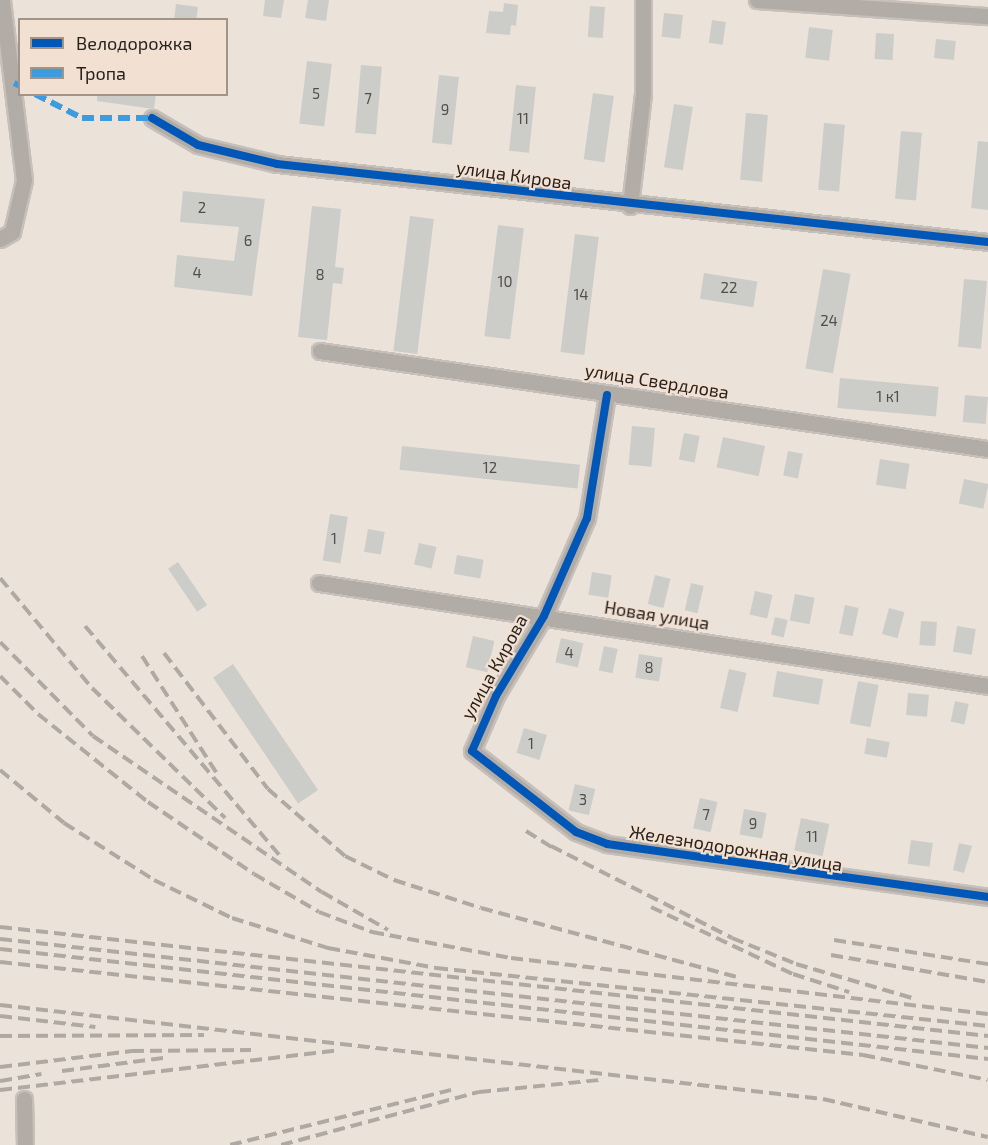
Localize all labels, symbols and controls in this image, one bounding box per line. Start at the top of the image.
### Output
legend [18,18,228,96]
text: Велодорожка [76,32,192,54]
text: Тропа [76,62,126,84]
house number: 5 [312,85,320,103]
house number: 7 [364,90,372,108]
house number: 9 [441,101,449,119]
house number: 11 [517,110,529,128]
street label: улица Кирова [455,156,573,194]
house number: 2 [198,199,206,217]
house number: 6 [244,232,252,250]
house number: 4 [192,264,202,282]
house number: 8 [315,266,325,284]
house number: 10 [497,273,513,291]
house number: 22 [721,279,737,297]
house number: 14 [573,286,589,304]
house number: 24 [820,312,838,330]
street label: улица Свердлова [583,359,731,403]
house number: 1 к1 [876,388,900,406]
house number: 12 [483,459,497,477]
house number: 1 [331,530,337,548]
street label: Новая улица [603,596,711,634]
street label: улица Кирова [456,611,532,723]
house number: 4 [564,644,574,662]
house number: 8 [644,659,654,677]
house number: 1 [528,735,534,753]
house number: 3 [579,791,587,809]
house number: 7 [702,806,710,824]
house number: 9 [749,815,757,833]
street label: Железнодорожная улица [628,820,844,876]
house number: 11 [806,828,818,846]

